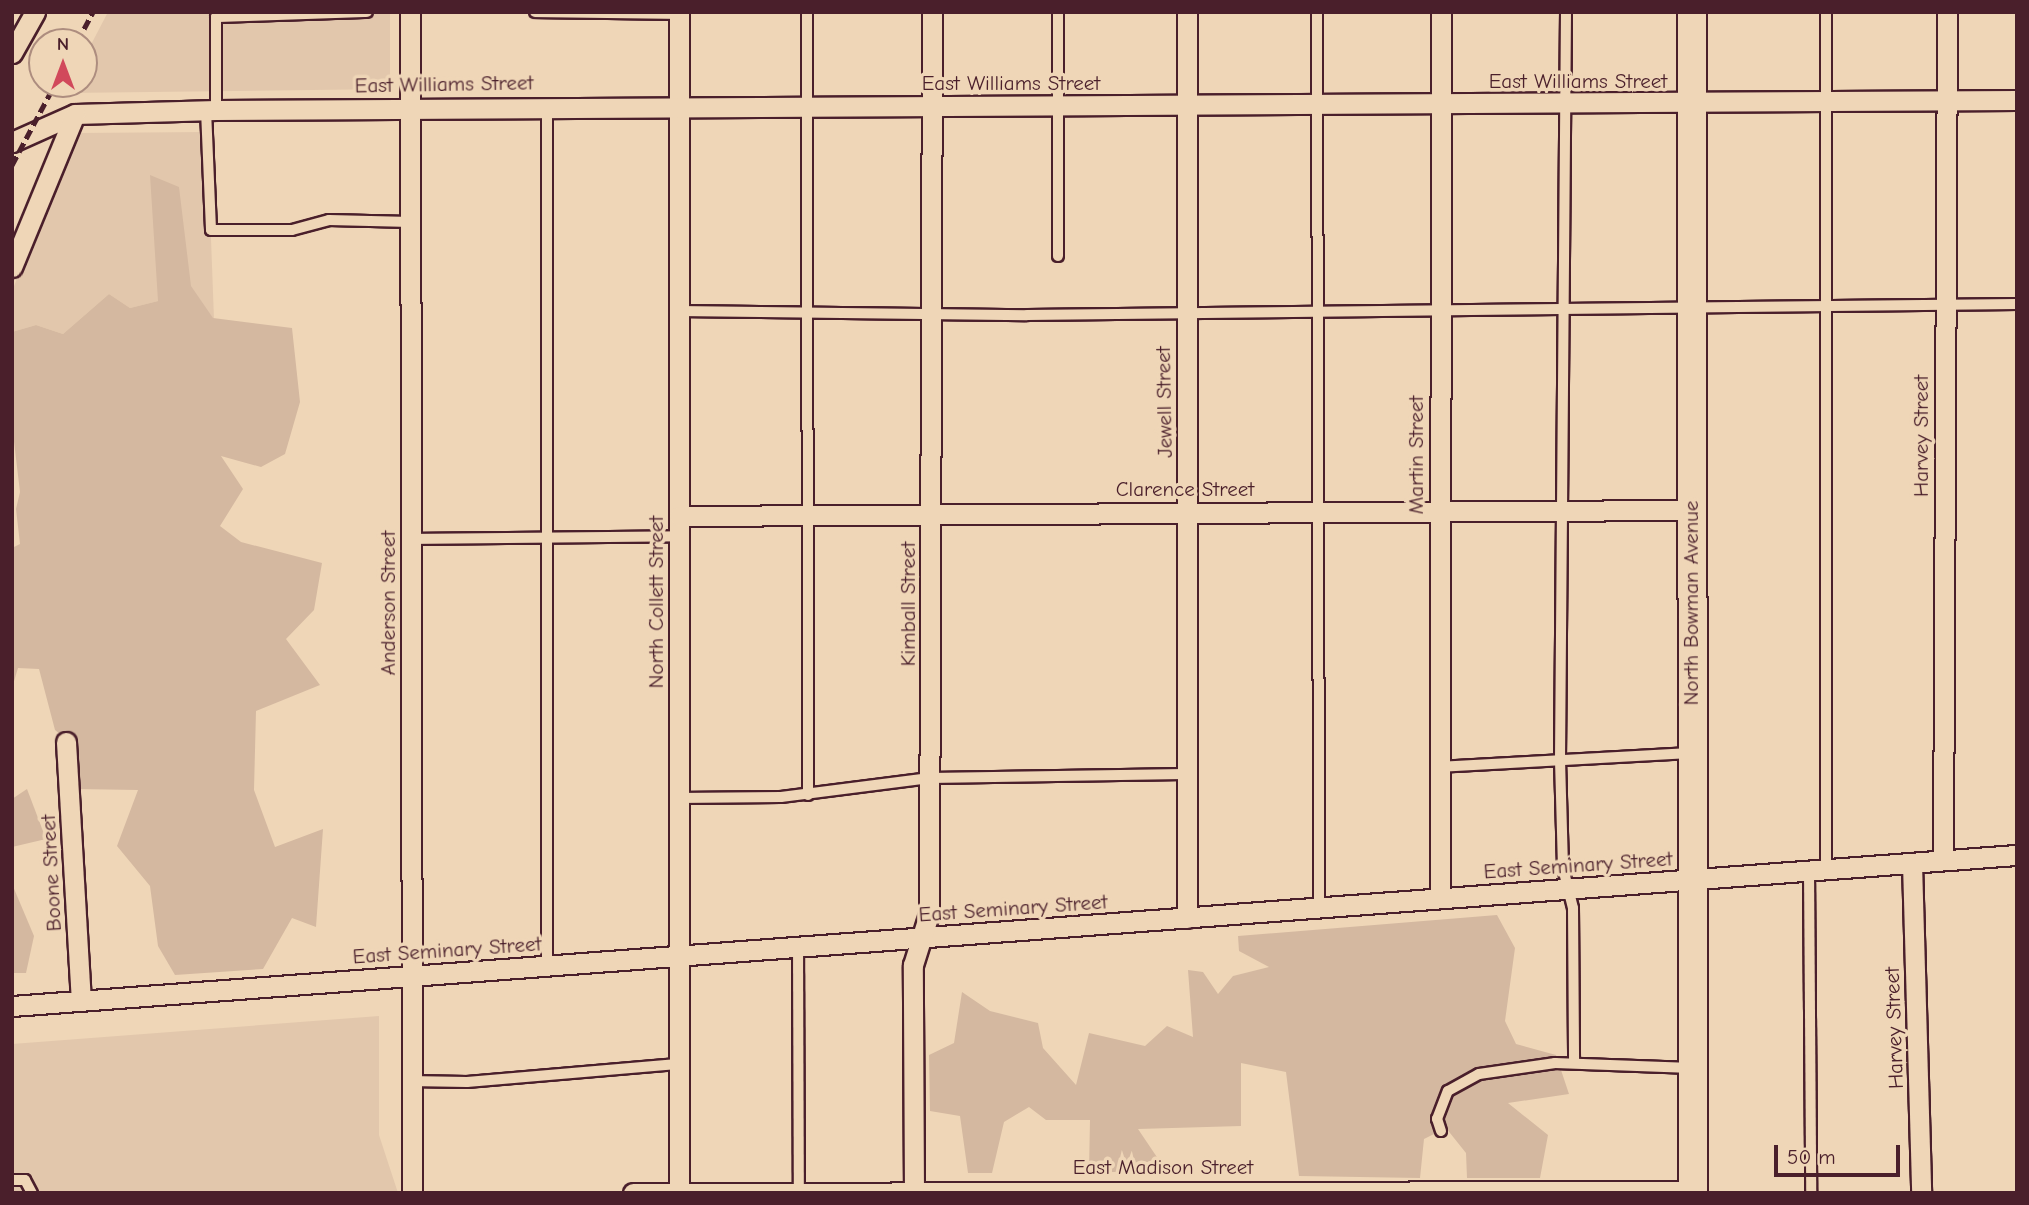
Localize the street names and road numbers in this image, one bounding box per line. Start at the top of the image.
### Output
street label: East Williams Street [1489,68,1667,94]
street label: East Williams Street [354,70,534,98]
street label: East Williams Street [922,70,1100,96]
street label: Jewell Street [1150,346,1178,458]
street label: Harvey Street [1908,375,1934,497]
street label: Martin Street [1403,396,1429,514]
street label: Clarence Street [1116,476,1254,502]
street label: North Bowman Avenue [1678,501,1704,705]
street label: North Collett Street [643,516,669,688]
street label: Anderson Street [375,531,401,675]
street label: Kimball Street [895,542,921,666]
street label: Boone Street [35,814,67,932]
street label: East Seminary Street [1483,846,1673,884]
street label: East Seminary Street [918,889,1108,927]
street label: East Seminary Street [352,931,542,969]
street label: Harvey Street [1879,966,1909,1090]
street label: East Madison Street [1073,1154,1253,1180]

